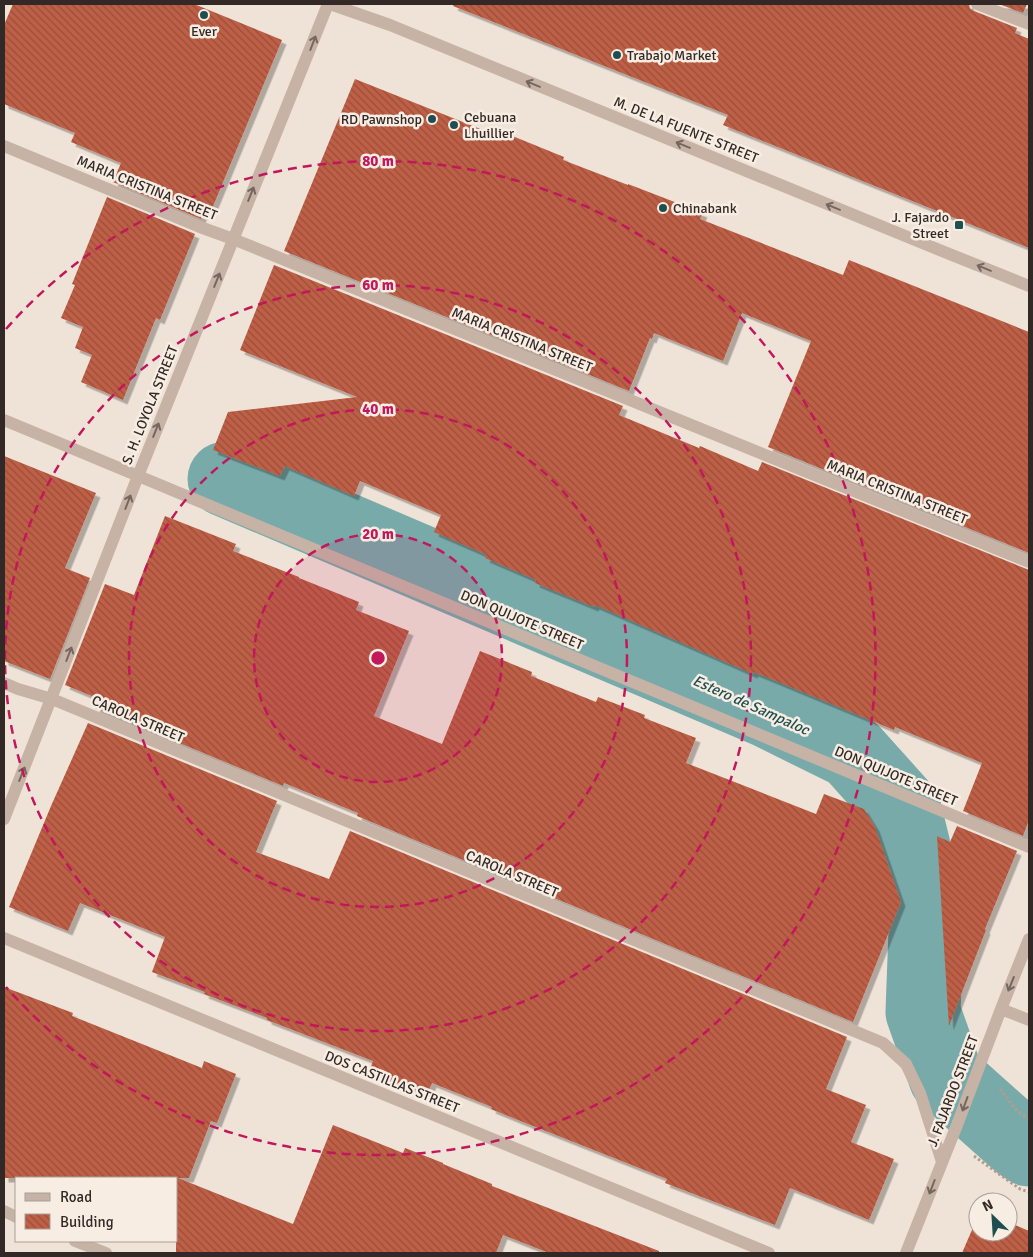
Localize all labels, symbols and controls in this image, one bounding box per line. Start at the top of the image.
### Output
marker: Ever [198,9,210,21]
place label: Ever [191,23,218,40]
one-way arrow [309,36,318,51]
place label: Trabajo Market [627,47,716,64]
marker: Trabajo Market [611,49,623,61]
one-way arrow [526,78,541,88]
street label: M. DE LA FUENTE STREET [611,93,761,167]
place label: Cebuana Lhuillier [464,109,516,142]
place label: RD Pawnshop [341,111,422,128]
marker: RD Pawnshop [426,113,438,125]
marker: Cebuana Lhuillier [448,119,460,131]
one-way arrow [676,140,691,150]
street label: MARIA CRISTINA STREET [74,152,220,224]
text: 80 m [362,152,394,170]
one-way arrow [247,187,256,202]
place label: Chinabank [673,200,737,217]
marker: Chinabank [657,202,669,214]
one-way arrow [826,202,841,211]
place label: J. Fajardo Street [892,209,949,242]
marker: J. Fajardo Street [953,219,965,231]
one-way arrow [977,263,992,272]
one-way arrow [213,272,222,287]
text: 60 m [362,276,394,294]
street label: MARIA CRISTINA STREET [449,304,595,376]
street label: S. H. LOYOLA STREET [118,343,182,467]
text: 40 m [362,400,394,418]
one-way arrow [153,423,162,438]
street label: MARIA CRISTINA STREET [824,456,970,528]
one-way arrow [124,495,133,510]
text: 20 m [362,525,394,543]
street label: DON QUIJOTE STREET [458,586,586,654]
one-way arrow [66,646,75,661]
centre of rings [369,649,387,667]
water label: Estero de Sampaloc [690,671,813,739]
street label: CAROLA STREET [89,692,187,746]
street label: DON QUIJOTE STREET [832,742,960,810]
one-way arrow [18,767,27,782]
street label: CAROLA STREET [463,847,561,901]
one-way arrow [1006,976,1015,991]
street label: J. FAJARDO STREET [924,1033,982,1149]
street label: DOS CASTILLAS STREET [322,1047,462,1117]
one-way arrow [960,1096,969,1111]
legend [15,1177,178,1242]
one-way arrow [927,1179,936,1194]
text: Road [60,1188,92,1206]
north arrow [968,1192,1018,1242]
text: N [980,1196,996,1215]
text: Building [60,1213,114,1231]

